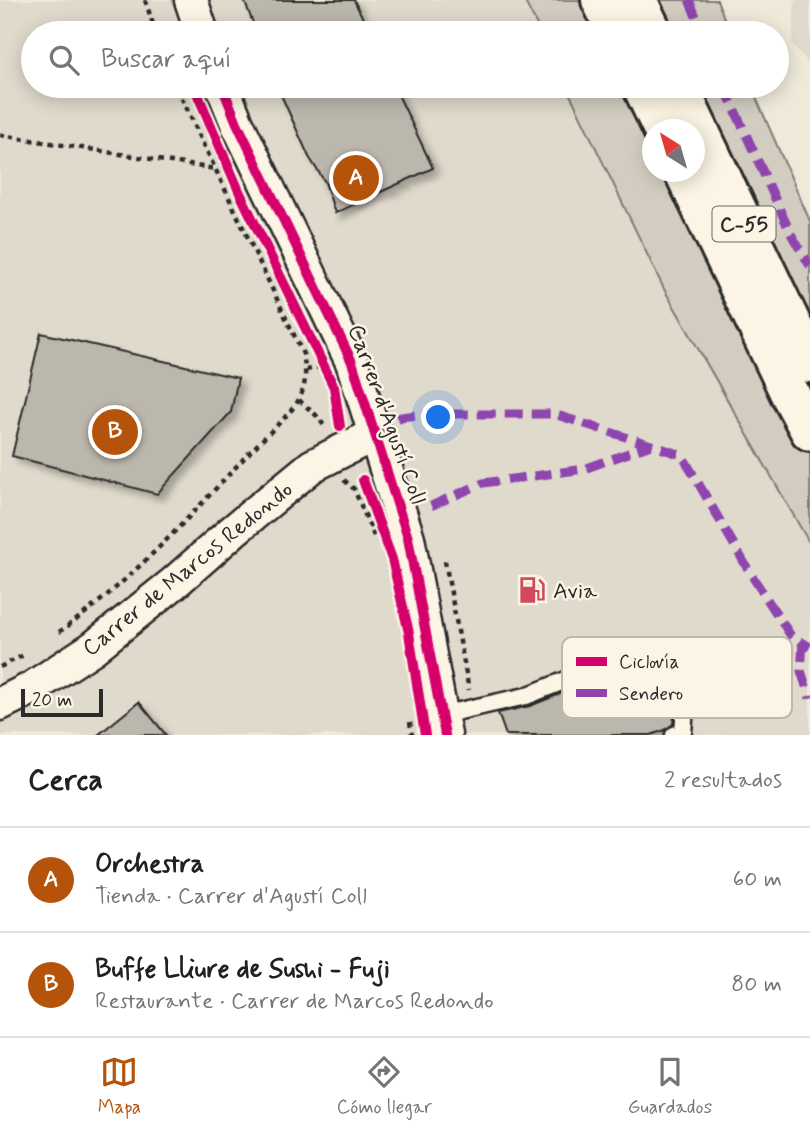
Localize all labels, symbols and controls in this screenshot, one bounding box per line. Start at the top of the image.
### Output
search box [21,21,789,98]
icon: search [45,41,83,79]
text: Buscar aquí [101,43,232,77]
north arrow [642,119,705,182]
pin: A [333,152,379,204]
road number: C-55 [712,206,776,242]
street label: Carrer d'Agustí Coll [340,321,433,509]
your location [421,400,455,434]
pin: B [92,406,138,458]
street label: Carrer de Marcos Redondo [77,475,300,664]
fuel station icon: Avia [517,575,547,605]
place label: Avia [553,577,597,607]
legend [562,637,792,718]
text: Ciclovía [619,650,679,675]
text: Sendero [619,682,683,707]
scale bar [21,686,103,718]
text: 20 m [32,688,72,713]
text: Cerca [28,761,103,800]
text: 2 resultados [664,766,782,796]
text: Orchestra [95,848,204,882]
text: A [43,865,59,895]
text: 60 m [733,865,782,895]
text: Tienda · Carrer d'Agustí Coll [95,882,367,912]
text: Buffe Lliure de Sushi - Fuji [95,953,390,987]
text: B [44,970,58,1000]
text: 80 m [731,970,782,1000]
text: Restaurante · Carrer de Marcos Redondo [95,987,494,1017]
tab: Mapa [98,1053,141,1120]
tab: Cómo llegar [337,1053,432,1120]
tab: Guardados [628,1053,712,1120]

